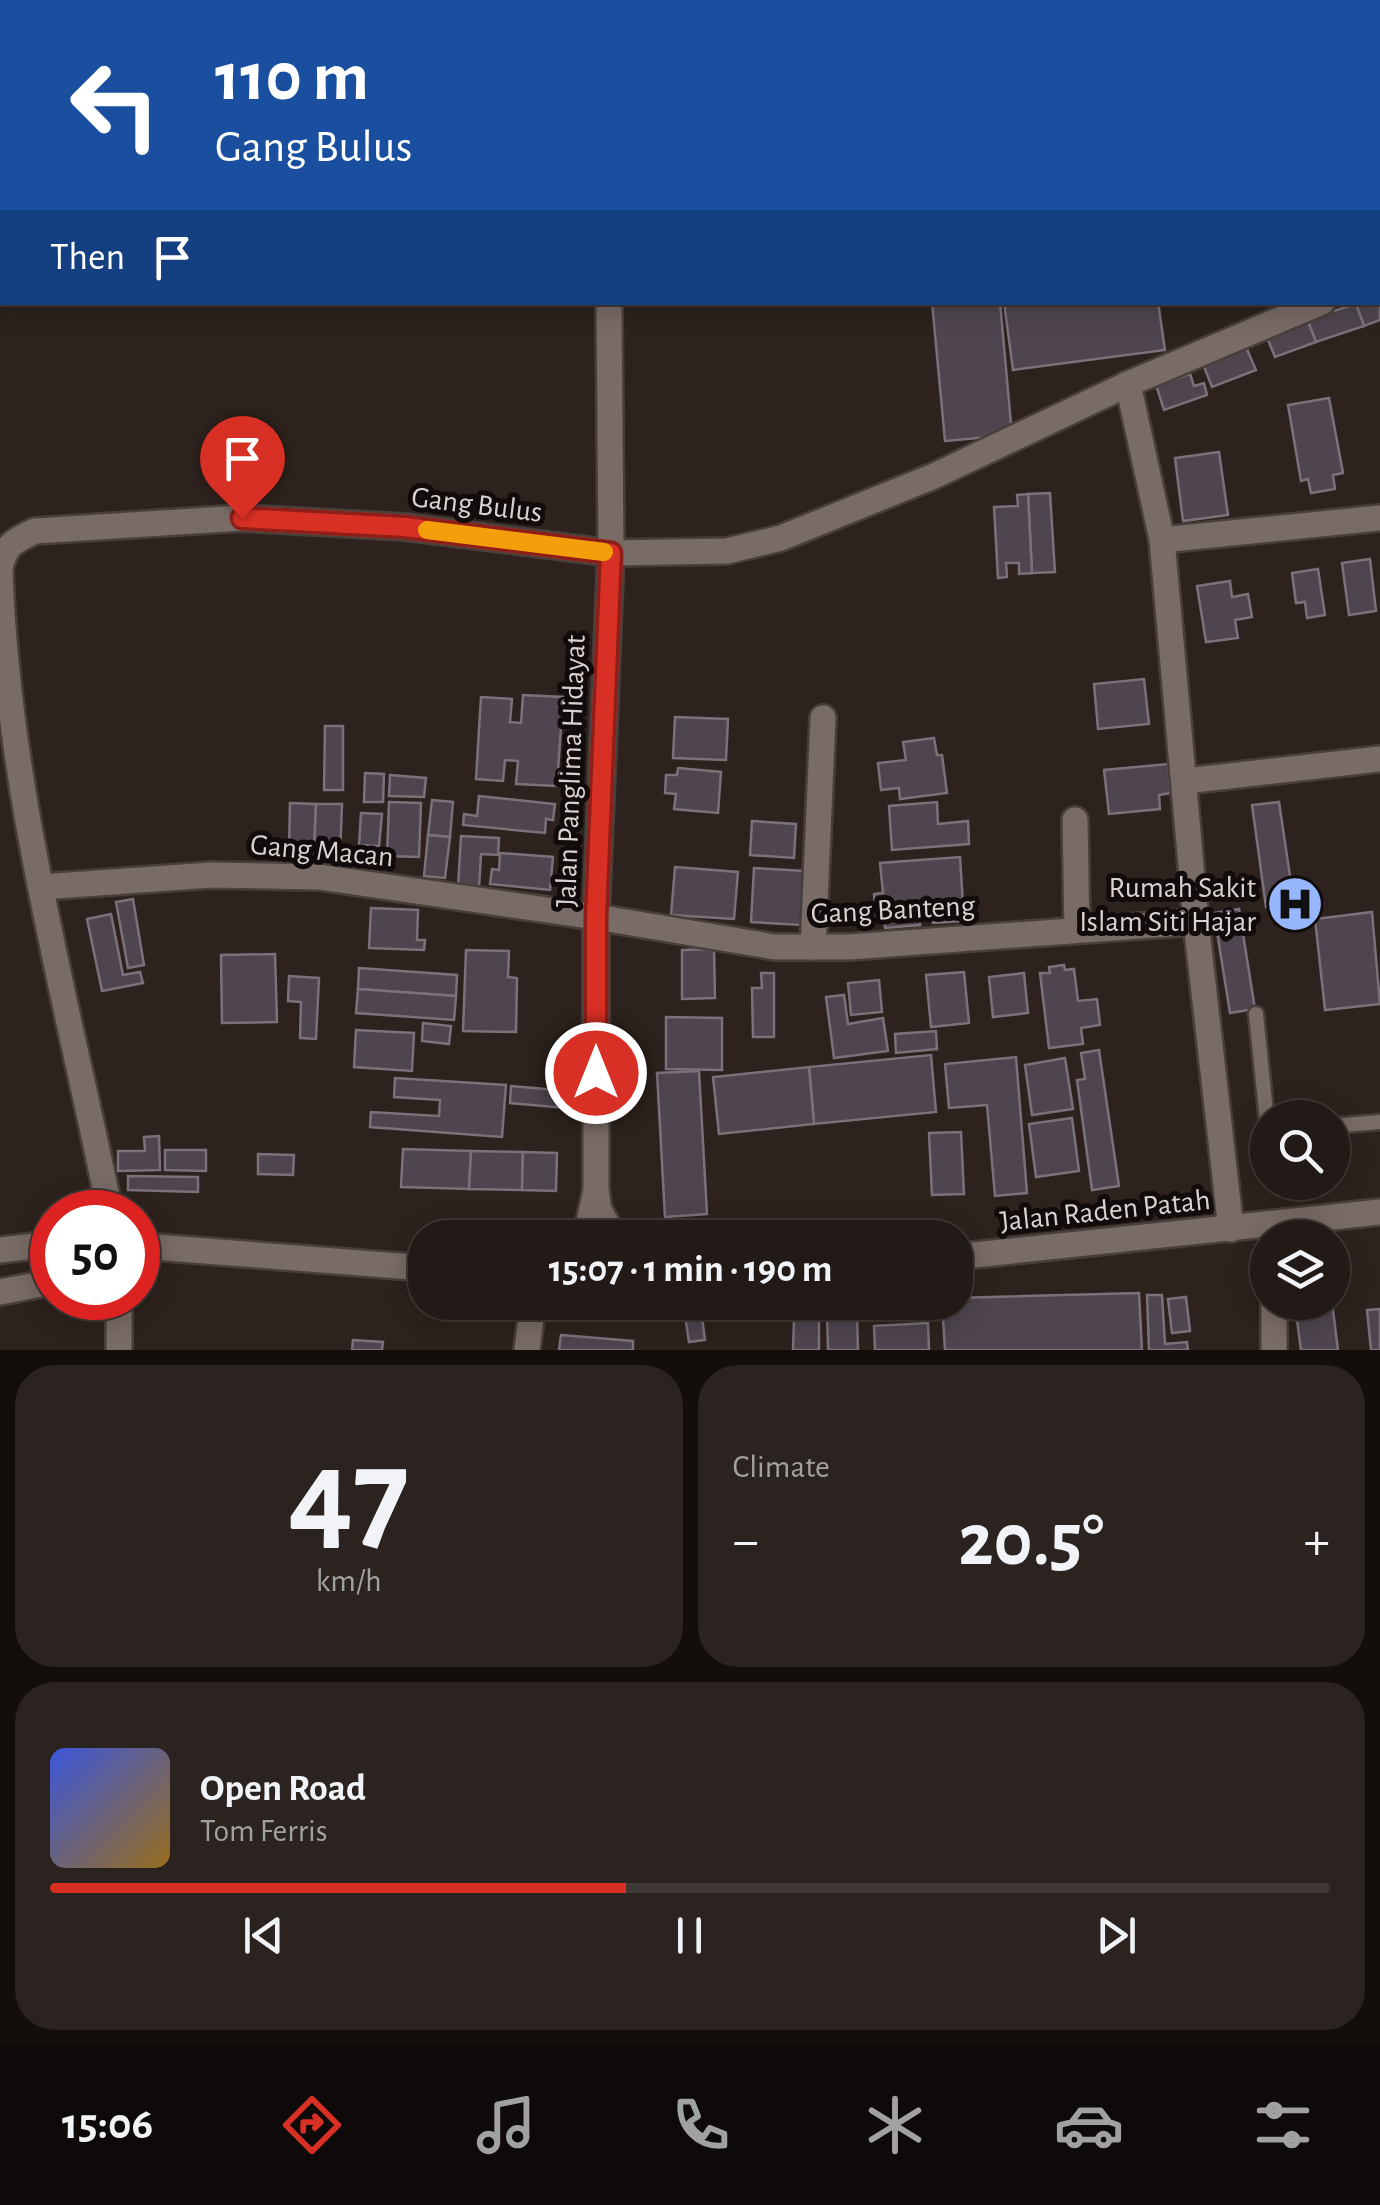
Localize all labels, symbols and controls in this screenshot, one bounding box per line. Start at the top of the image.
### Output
icon: left [50,40,180,170]
text: 110 m [215,43,369,113]
text: Gang Bulus [215,125,412,170]
icon: arrive [145,230,200,285]
text: Then [50,239,125,277]
pin [200,416,285,519]
icon: arrive [215,431,270,486]
street label: Gang Bulus [410,482,544,528]
street label: Jalan Panglima Hidayat [551,634,591,908]
street label: Gang Macan [249,830,395,872]
place label: Rumah Sakit Islam Siti Hajar [1079,873,1256,937]
hospital icon: Rumah Sakit Islam Siti Hajar [1265,874,1325,934]
street label: Gang Banteng [810,891,976,929]
position arrow [544,1021,648,1125]
map controls [1250,1100,1350,1320]
button: search [1250,1100,1350,1200]
street label: Jalan Raden Patah [998,1185,1212,1237]
speed limit sign: 50 [30,1190,160,1320]
button: layers [1250,1220,1350,1320]
text: 15:07 · 1 min · 190 m [549,1251,832,1289]
text: 47 [288,1432,410,1562]
text: Climate [733,1451,830,1483]
text: 20.5° [958,1504,1104,1579]
text: − [733,1514,759,1569]
text: + [1304,1514,1330,1569]
text: km/h [316,1565,382,1597]
text: Open Road [200,1770,366,1808]
text: Tom Ferris [200,1815,328,1847]
icon: previous [236,1908,291,1963]
icon: pause [662,1908,717,1963]
icon: next [1089,1908,1144,1963]
icon: directions [277,2090,347,2160]
icon: music [471,2090,541,2160]
icon: phone [666,2090,736,2160]
icon: climate [860,2090,930,2160]
icon: car [1054,2090,1124,2160]
icon: filters [1248,2090,1318,2160]
text: 15:06 [62,2102,153,2147]

